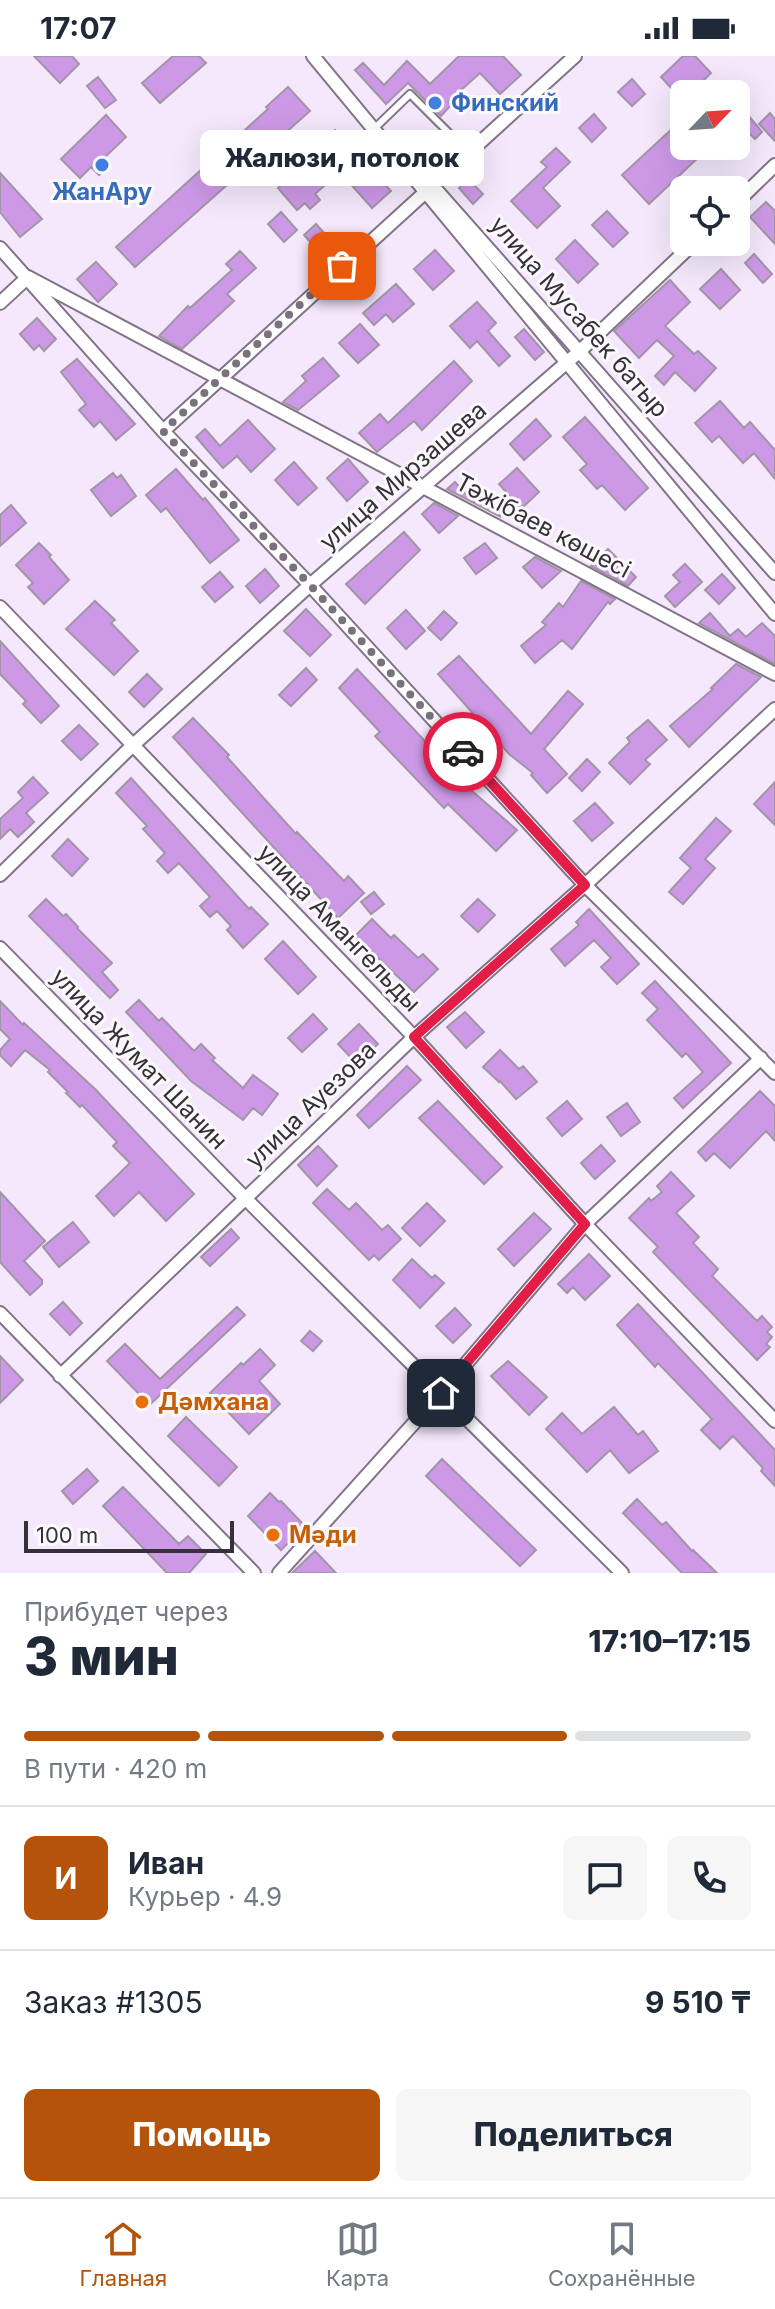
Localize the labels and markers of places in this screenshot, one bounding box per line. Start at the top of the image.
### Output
place label: Финский [451,88,559,117]
marker: Финский [426,94,444,112]
callout: Жалюзи, потолок [200,130,484,186]
marker: ЖанАру [93,156,111,174]
place label: ЖанАру [52,177,153,206]
pin [308,232,376,300]
pin [407,1359,475,1427]
place label: Дәмхана [158,1387,269,1416]
marker: Дәмхана [133,1393,151,1411]
place label: Мәди [289,1520,357,1549]
marker: Мәди [264,1526,282,1544]

